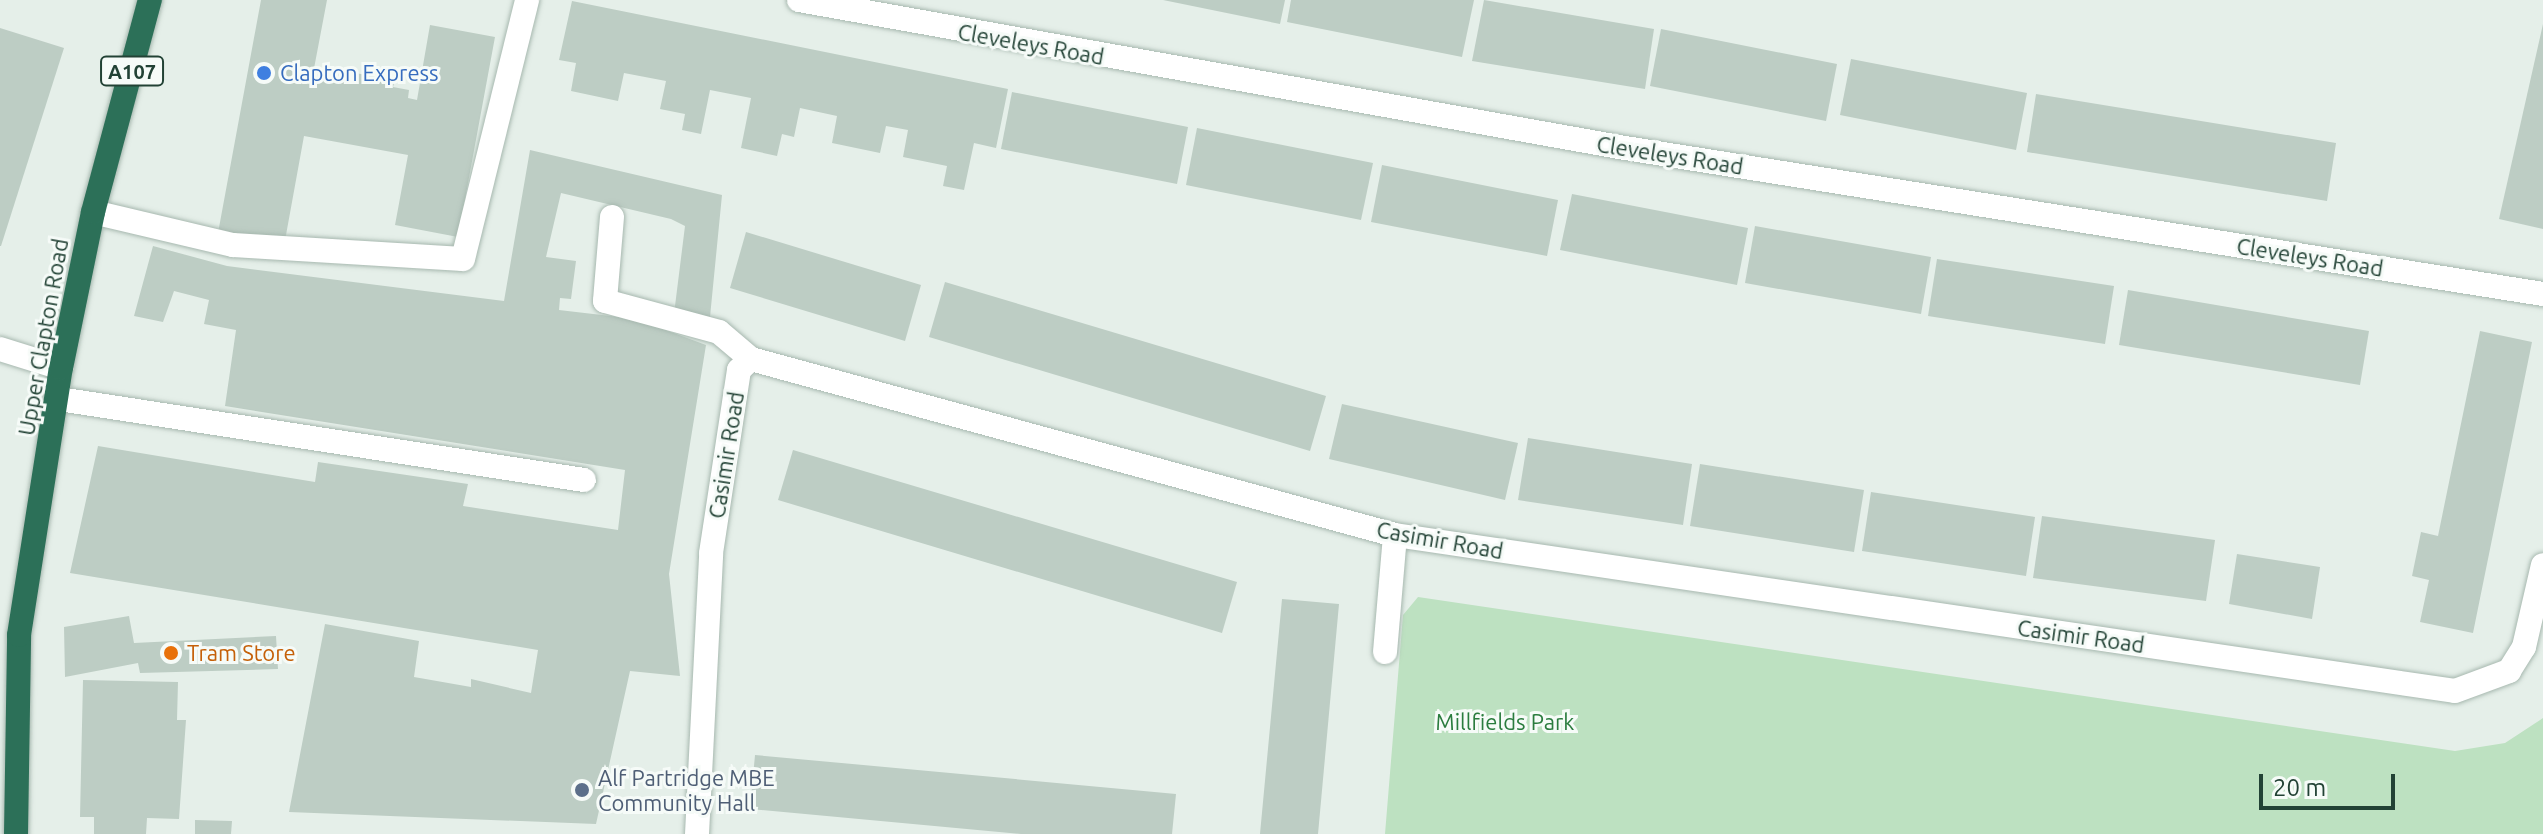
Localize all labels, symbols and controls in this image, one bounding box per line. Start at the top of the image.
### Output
street label: Cleveleys Road [956,18,1106,70]
road number: A107 [100,55,164,87]
place label: Clapton Express [280,60,439,86]
marker: Clapton Express [255,64,273,82]
street label: Cleveleys Road [1595,130,1745,180]
street label: Cleveleys Road [2235,232,2385,282]
street label: Upper Clapton Road [13,236,73,438]
street label: Casimir Road [703,390,749,520]
street label: Casimir Road [1375,516,1505,564]
street label: Casimir Road [2016,614,2146,658]
place label: Tram Store [187,640,296,666]
marker: Tram Store [162,644,180,662]
park label: Millfields Park [1436,709,1574,735]
scale bar [2263,758,2399,808]
place label: Alf Partridge MBE Community Hall [598,764,775,816]
text: 20 m [2273,774,2326,801]
marker: Alf Partridge MBE Community Hall [573,781,591,799]

